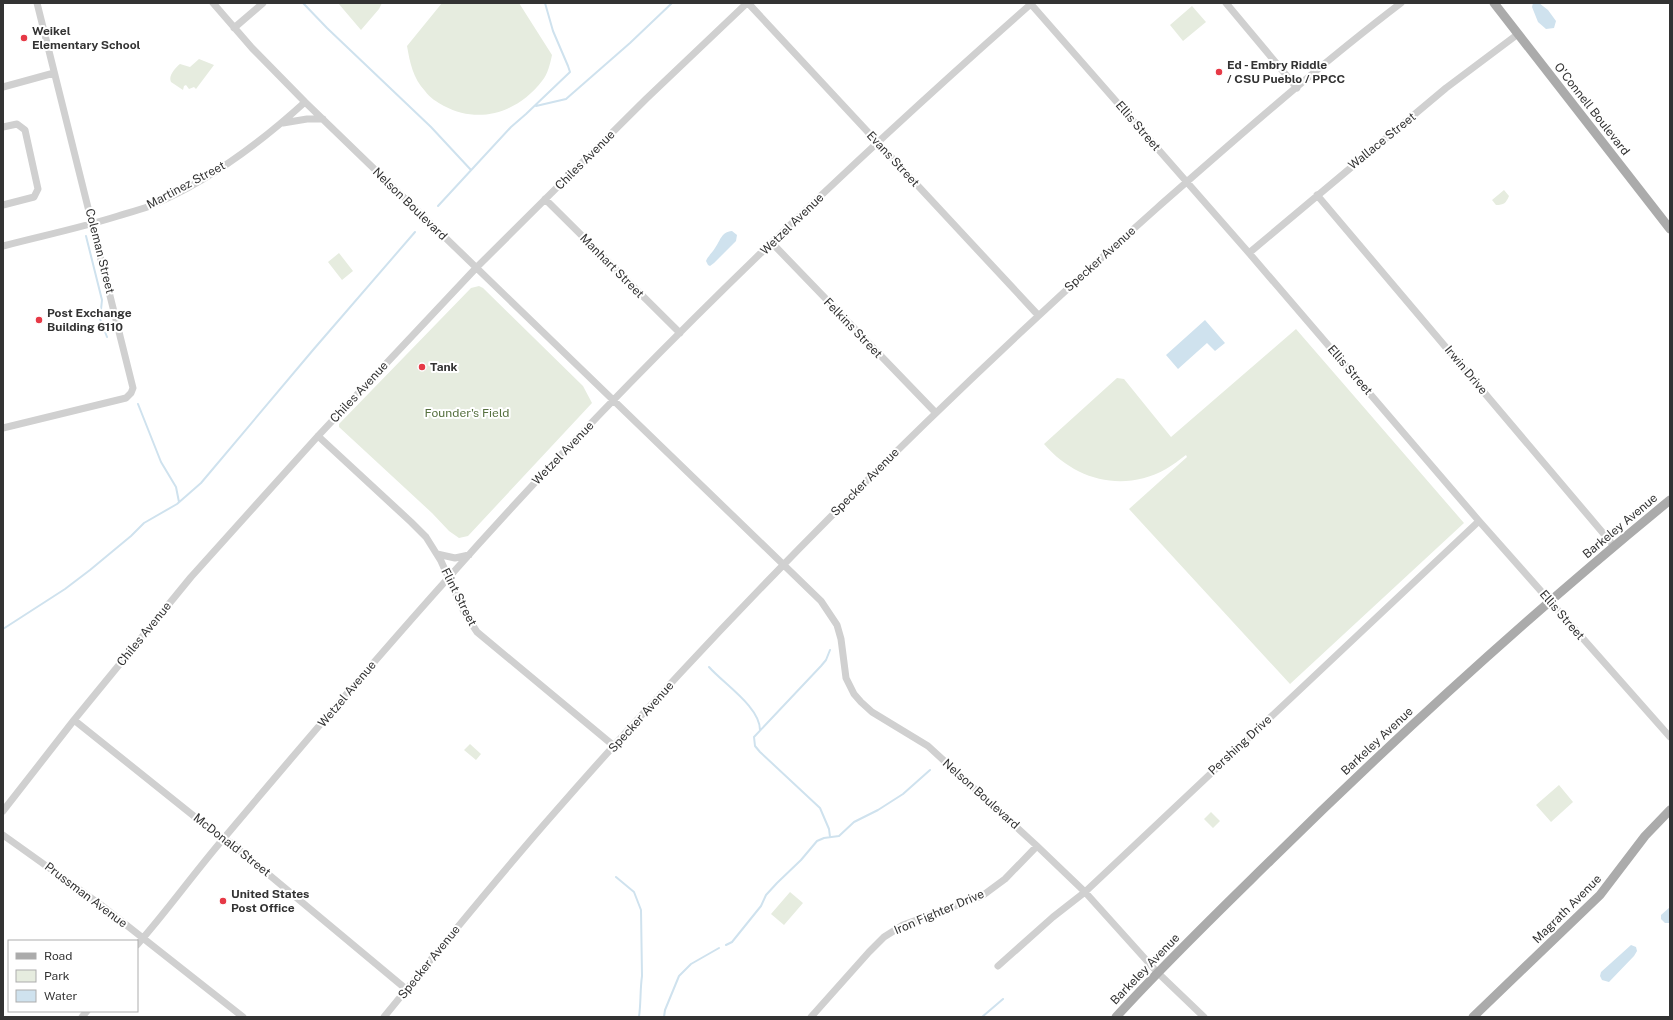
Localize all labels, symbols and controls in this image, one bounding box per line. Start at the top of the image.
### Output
place label: Weikel Elementary School [32,24,141,52]
marker: Weikel Elementary School [19,33,29,43]
place label: Ed - Embry Riddle / CSU Pueblo / PPCC [1227,58,1345,86]
street label: O'Connell Boulevard [1551,60,1633,158]
marker: Ed - Embry Riddle / CSU Pueblo / PPCC [1214,67,1224,77]
street label: Ellis Street [1113,98,1164,154]
street label: Wallace Street [1346,109,1419,172]
street label: Chiles Avenue [552,127,618,193]
street label: Evans Street [864,128,922,190]
street label: Martinez Street [144,158,228,212]
street label: Nelson Boulevard [370,165,450,243]
street label: Wetzel Avenue [758,190,827,258]
street label: Coleman Street [83,207,117,295]
street label: Specker Avenue [1062,223,1138,294]
street label: Manhart Street [577,231,647,301]
street label: Felkins Street [821,295,885,361]
place label: Post Exchange Building 6110 [47,306,132,334]
marker: Post Exchange Building 6110 [34,315,44,325]
street label: Ellis Street [1325,342,1376,398]
street label: Irwin Drive [1442,343,1491,397]
street label: Chiles Avenue [327,358,391,425]
place label: Tank [430,360,458,374]
marker: Tank [417,362,427,372]
park label: Founder's Field [425,406,509,420]
street label: Wetzel Avenue [529,418,597,487]
street label: Specker Avenue [828,445,902,519]
street label: Barkeley Avenue [1580,491,1660,561]
street label: Flint Street [438,566,480,629]
street label: Ellis Street [1537,587,1588,643]
street label: Chiles Avenue [114,599,174,669]
street label: Wetzel Avenue [315,658,379,730]
street label: Specker Avenue [606,679,677,755]
street label: Barkeley Avenue [1338,704,1416,778]
street label: Pershing Drive [1206,712,1275,778]
street label: Nelson Boulevard [940,756,1022,832]
street label: McDonald Street [191,811,274,880]
street label: Prussman Avenue [42,859,130,931]
street label: Magrath Avenue [1530,872,1604,946]
place label: United States Post Office [231,887,309,915]
street label: Iron Fighter Drive [892,887,986,937]
marker: United States Post Office [218,896,228,906]
street label: Specker Avenue [395,922,463,1002]
street label: Barkeley Avenue [1108,930,1183,1007]
legend [8,940,138,1012]
text: Road [44,949,72,963]
text: Park [44,969,70,983]
text: Water [44,989,78,1003]

